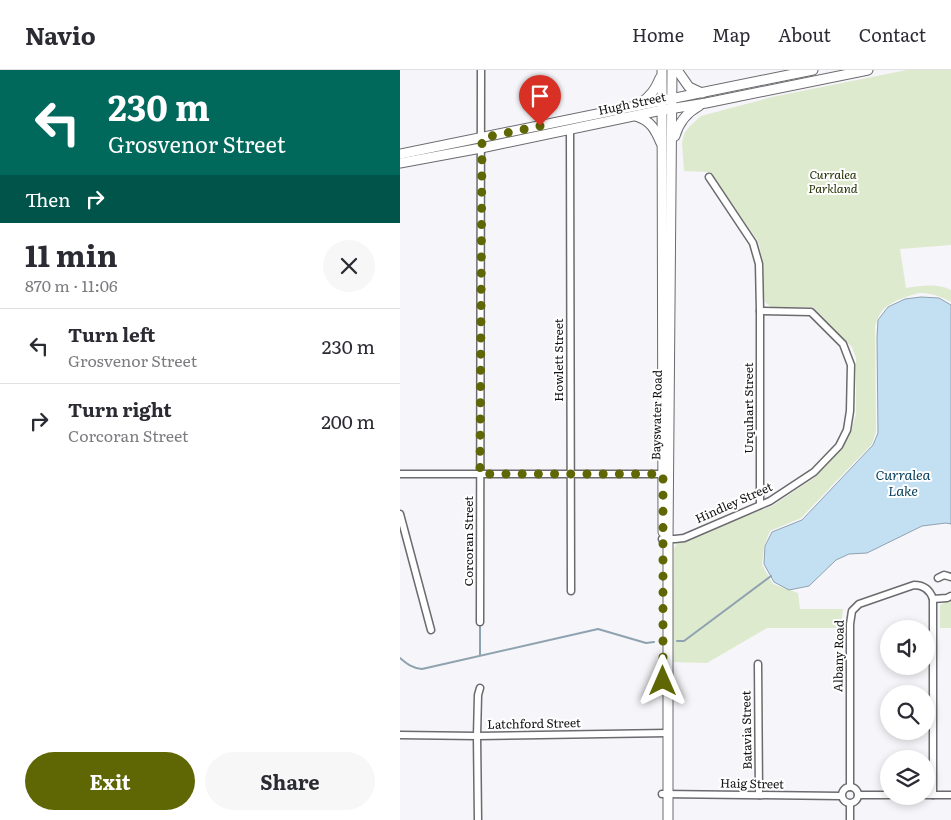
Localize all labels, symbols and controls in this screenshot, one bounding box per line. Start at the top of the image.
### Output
text: Navio [25,17,96,52]
text: Home [632,21,684,48]
text: Map [712,21,750,48]
text: About [778,21,831,48]
text: Contact [859,21,926,48]
pin [519,75,561,126]
text: 230 m [108,80,210,132]
icon: arrive [526,82,554,110]
street label: Hugh Street [596,87,667,119]
icon: left [25,90,90,155]
text: Grosvenor Street [108,127,286,160]
park label: Curralea Parkland [808,165,858,197]
text: Then [25,185,71,213]
icon: right [81,185,109,213]
text: 11 min [25,232,118,276]
button: close [323,240,375,292]
text: 870 m · 11:06 [25,273,118,297]
street label: Howlett Street [549,318,567,402]
text: Turn left [68,320,155,348]
icon: left [25,332,53,360]
text: 230 m [322,332,375,360]
text: Grosvenor Street [68,348,197,372]
street label: Urquhart Street [739,362,757,454]
street label: Bayswater Road [646,369,666,460]
text: Turn right [68,395,172,423]
icon: right [25,407,53,435]
text: 200 m [321,407,375,435]
text: Corcoran Street [68,423,189,447]
water label: Curralea Lake [875,464,931,500]
street label: Hindley Street [692,477,775,527]
street label: Corcoran Street [459,496,477,586]
street label: Albany Road [828,619,848,692]
map controls [880,620,935,805]
button: sound [880,620,935,675]
position arrow [636,654,688,706]
button: search [880,685,935,740]
street label: Batavia Street [736,690,756,770]
street label: Latchford Street [487,713,581,733]
button: layers [880,750,935,805]
button: Exit [25,752,195,810]
button: Share [205,752,375,810]
street label: Haig Street [720,773,784,793]

